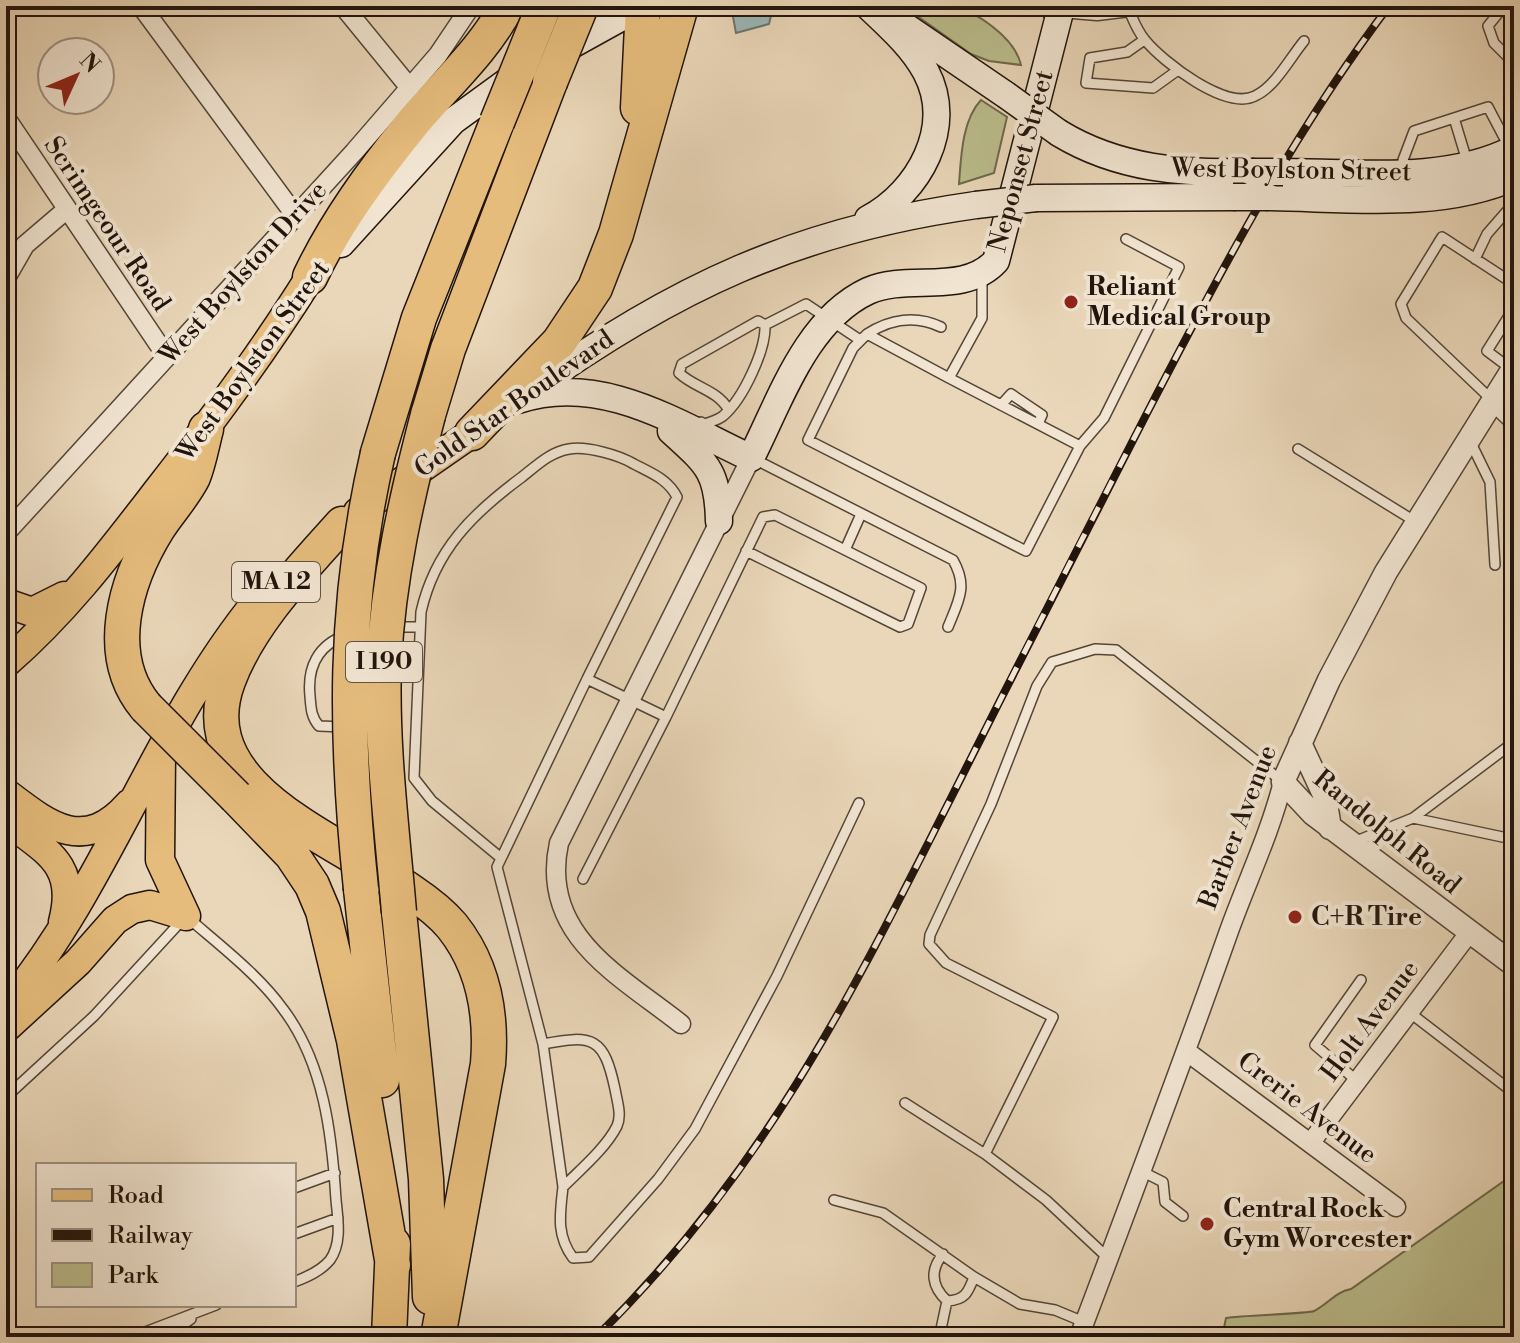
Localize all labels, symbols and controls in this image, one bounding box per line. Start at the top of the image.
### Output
north arrow [36,36,116,116]
text: N [74,48,105,79]
street label: Neponset Street [981,67,1061,255]
street label: Scrimgeour Road [37,131,177,318]
street label: West Boylston Street [1169,152,1412,188]
street label: West Boylston Drive [151,175,334,372]
street label: West Boylston Street [169,254,337,468]
place label: Reliant Medical Group [1087,271,1271,333]
marker: Reliant Medical Group [1062,293,1080,311]
street label: Gold Star Boulevard [408,323,620,485]
road number: MA 12 [232,562,320,602]
road number: I 190 [346,642,422,682]
street label: Barber Avenue [1192,741,1284,914]
street label: Randolph Road [1307,763,1467,901]
place label: C+R Tire [1311,901,1422,933]
marker: C+R Tire [1286,908,1304,926]
street label: Holt Avenue [1314,954,1426,1088]
street label: Crerie Avenue [1231,1045,1383,1171]
legend [36,1163,296,1307]
text: Road [108,1181,164,1211]
place label: Central Rock Gym Worcester [1223,1193,1412,1255]
marker: Central Rock Gym Worcester [1198,1215,1216,1233]
text: Railway [108,1221,193,1251]
text: Park [108,1261,159,1291]

